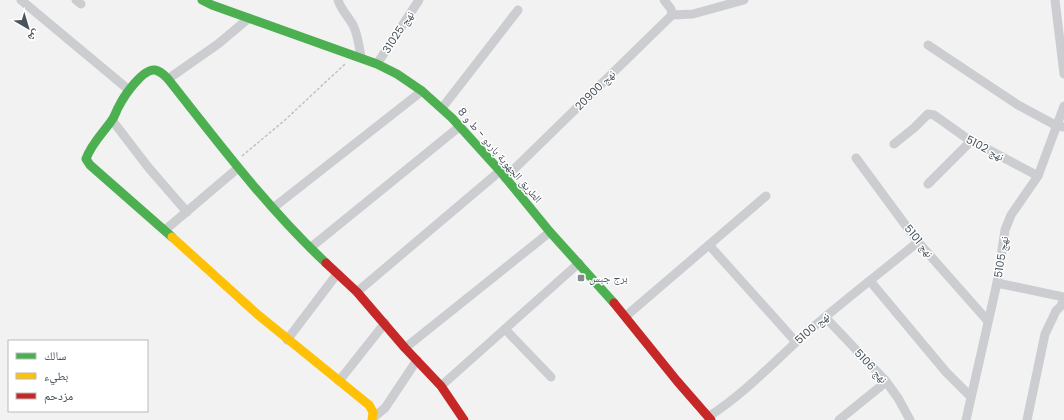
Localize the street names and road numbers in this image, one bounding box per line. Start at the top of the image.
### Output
street label: نهج 31025 [378,8,418,56]
street label: نهج 20900 [571,66,619,114]
street label: الطريق الجهوية باردو - ط و 8 [454,104,546,206]
street label: نهج 5102 [963,131,1007,165]
street label: نهج 5101 [901,221,937,261]
street label: نهج 5105 [990,235,1012,279]
street label: نهج 5100 [791,308,833,348]
street label: نهج 5106 [851,345,891,387]

